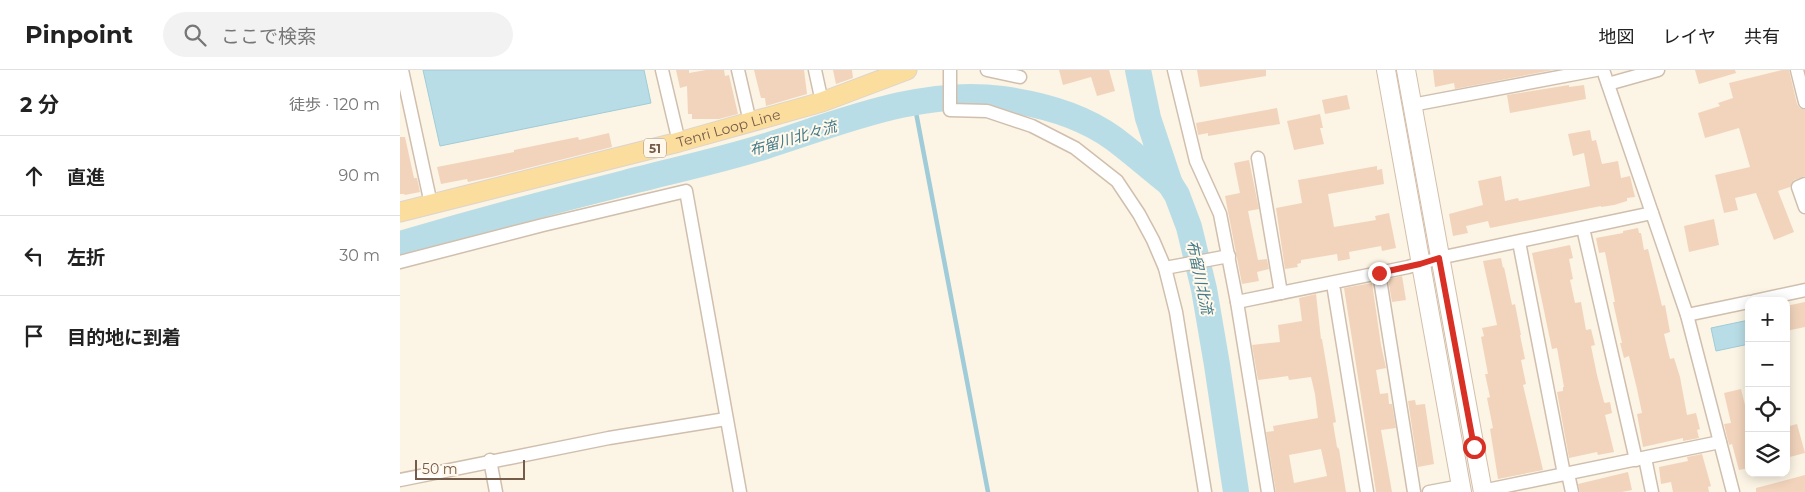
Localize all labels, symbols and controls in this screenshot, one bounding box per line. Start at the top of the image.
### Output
search box [163,12,513,57]
text: Pinpoint [25,20,133,49]
icon: search [181,21,209,49]
text: ここで検索 [221,25,316,48]
text: 地図 [1599,26,1635,48]
text: レイヤ [1663,26,1716,48]
text: 共有 [1744,26,1780,48]
text: 2 分 [20,92,59,117]
text: 徒歩 · 120 m [289,95,380,114]
street label: Tenri Loop Line [674,105,782,151]
water label: 布留川北々流 [747,116,841,160]
road number: 51 [644,138,666,158]
icon: ahead [20,162,48,190]
text: 直進 [67,166,105,189]
text: 90 m [338,166,380,185]
water label: 布留川北流 [1183,238,1218,318]
icon: left [20,242,48,270]
text: 左折 [67,246,105,269]
text: 30 m [339,246,380,265]
route end [1368,262,1391,285]
map controls [1745,297,1790,477]
button: + [1745,297,1790,342]
icon: arrive [20,322,48,350]
text: 目的地に到着 [67,326,181,349]
button: − [1745,342,1790,387]
button: locate [1745,387,1790,432]
button: layers [1745,432,1790,477]
route start [1463,436,1486,459]
scale bar [415,457,525,480]
text: 50 m [422,460,458,478]

